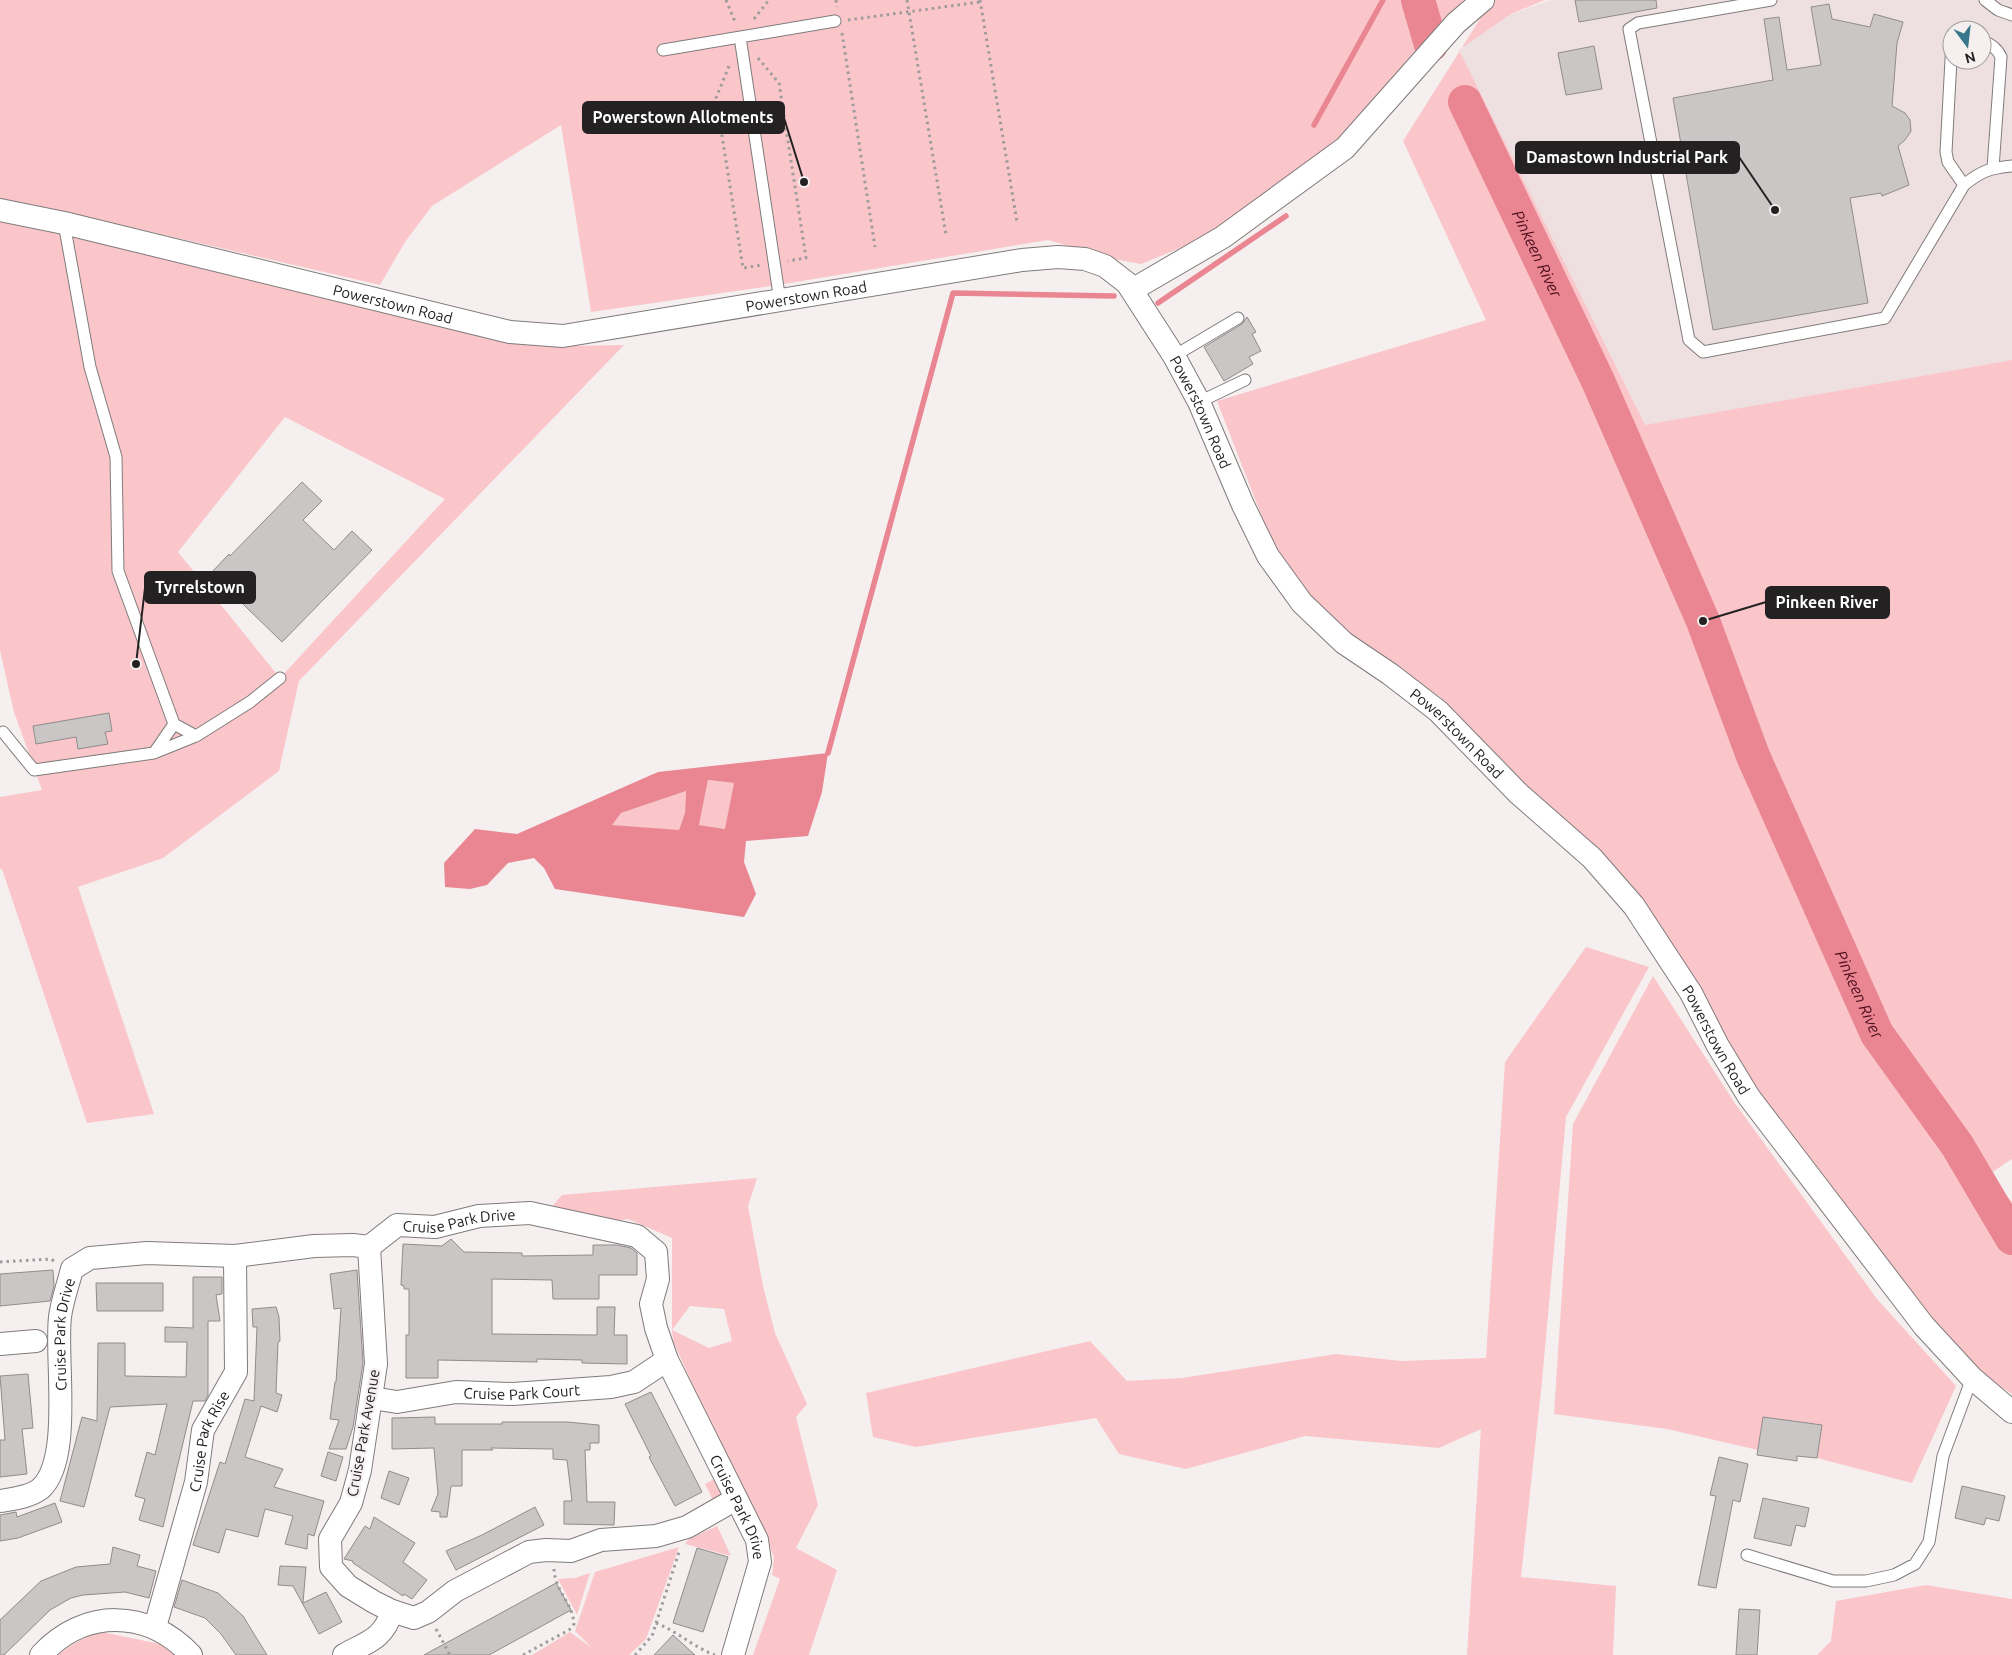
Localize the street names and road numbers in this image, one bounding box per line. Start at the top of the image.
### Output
street label: Powerstown Road [744,277,868,314]
street label: Powerstown Road [331,281,455,326]
street label: Powerstown Road [1167,353,1235,471]
street label: Powerstown Road [1407,684,1507,782]
street label: Powerstown Road [1679,981,1754,1097]
street label: Cruise Park Drive [402,1205,516,1236]
street label: Cruise Park Drive [51,1276,78,1391]
street label: Cruise Park Avenue [343,1368,383,1498]
street label: Cruise Park Court [463,1381,581,1403]
street label: Cruise Park Rise [185,1387,232,1494]
street label: Cruise Park Drive [707,1452,768,1560]

